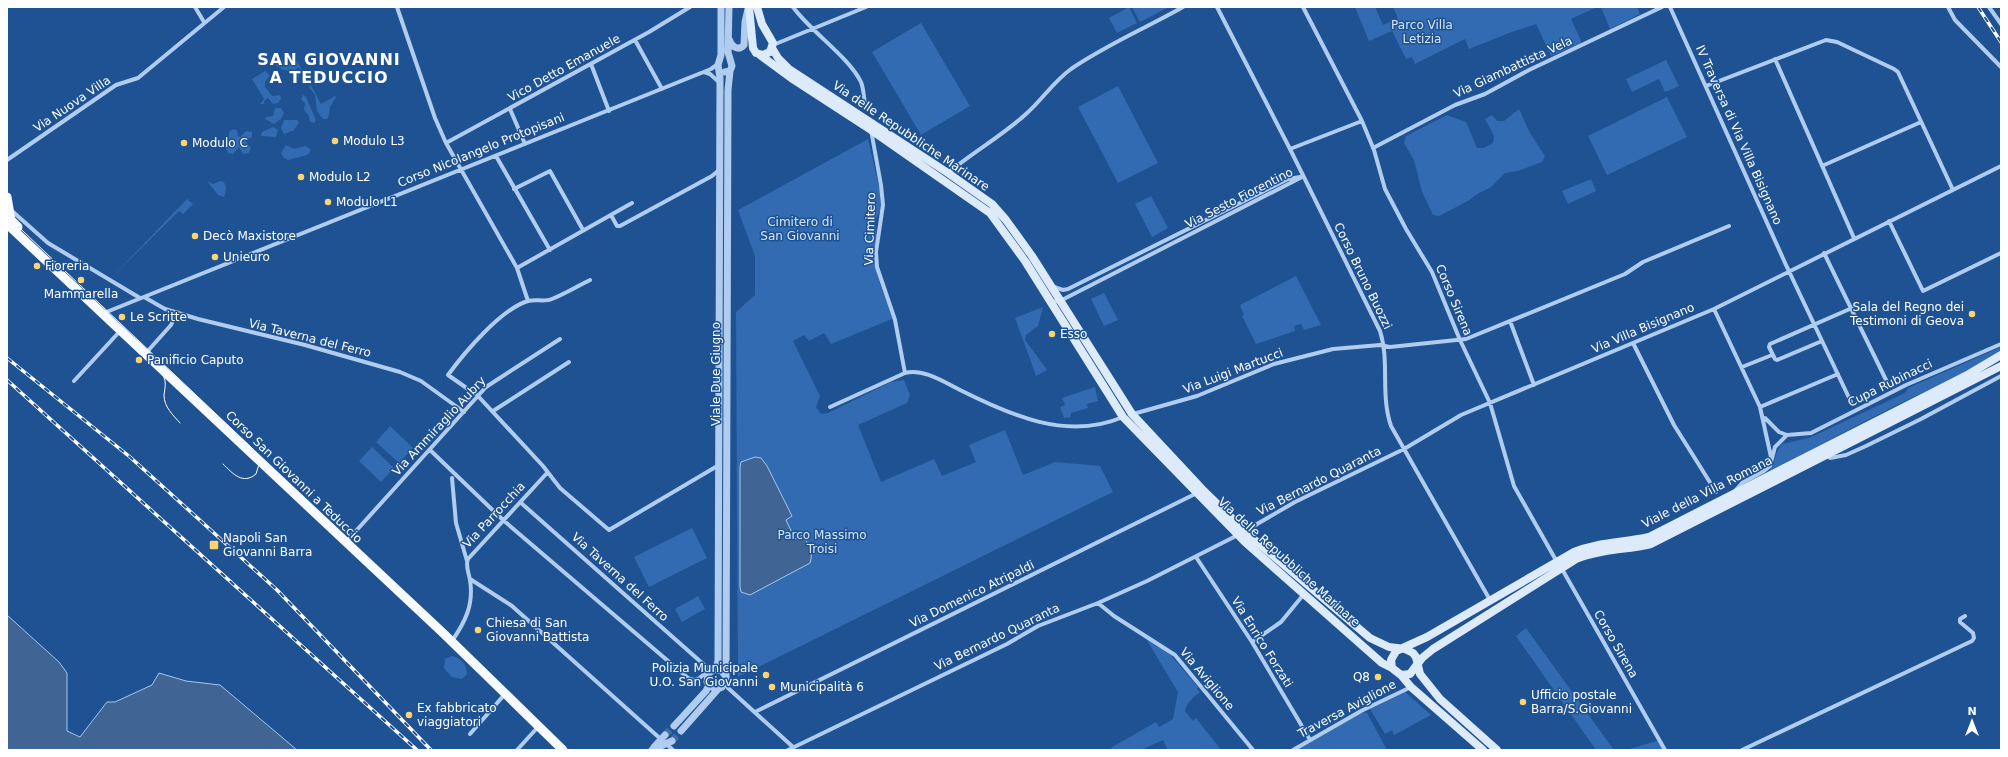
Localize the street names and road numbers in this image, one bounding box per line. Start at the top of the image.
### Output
street label: Vico Detto Emanuele [505,31,623,105]
street label: Via Giambattista Vela [1451,33,1575,101]
street label: IV Traversa di Via Villa Bisignano [1693,43,1785,227]
street label: Via Nuova Villa [31,73,113,135]
street label: Via delle Repubbliche Marinare [830,78,992,194]
street label: Corso Nicolangelo Protopisani [396,110,566,190]
street label: Via Sesto Fiorentino [1183,165,1295,231]
street label: Via Cimitero [862,192,878,266]
street label: Corso Bruno Buozzi [1331,220,1395,332]
street label: Corso Sirena [1433,262,1475,338]
street label: Via Villa Bisignano [1590,300,1696,356]
street label: Via Taverna del Ferro [247,316,373,360]
street label: Viale Due Giugno [709,322,723,426]
street label: Via Luigi Martucci [1181,345,1285,397]
street label: Cupa Rubinacci [1845,356,1935,410]
street label: Via Ammiraglio Aubry [389,373,489,479]
street label: Corso San Giovanni a Teduccio [223,408,365,546]
street label: Via Bernardo Quaranta [1255,444,1383,518]
street label: Viale della Villa Romana [1640,453,1774,531]
street label: Via Parrocchia [460,479,528,551]
street label: Via delle Repubbliche Marinare [1215,495,1363,629]
street label: Via Taverna del Ferro [569,530,671,624]
street label: Via Domenico Atripaldi [907,558,1037,630]
street label: Via Enrico Forzati [1228,594,1296,690]
street label: Via Bernardo Quaranta [932,601,1062,673]
street label: Corso Sirena [1591,608,1641,680]
street label: Via Aviglione [1177,645,1237,713]
street label: Traversa Aviglione [1295,677,1399,741]

